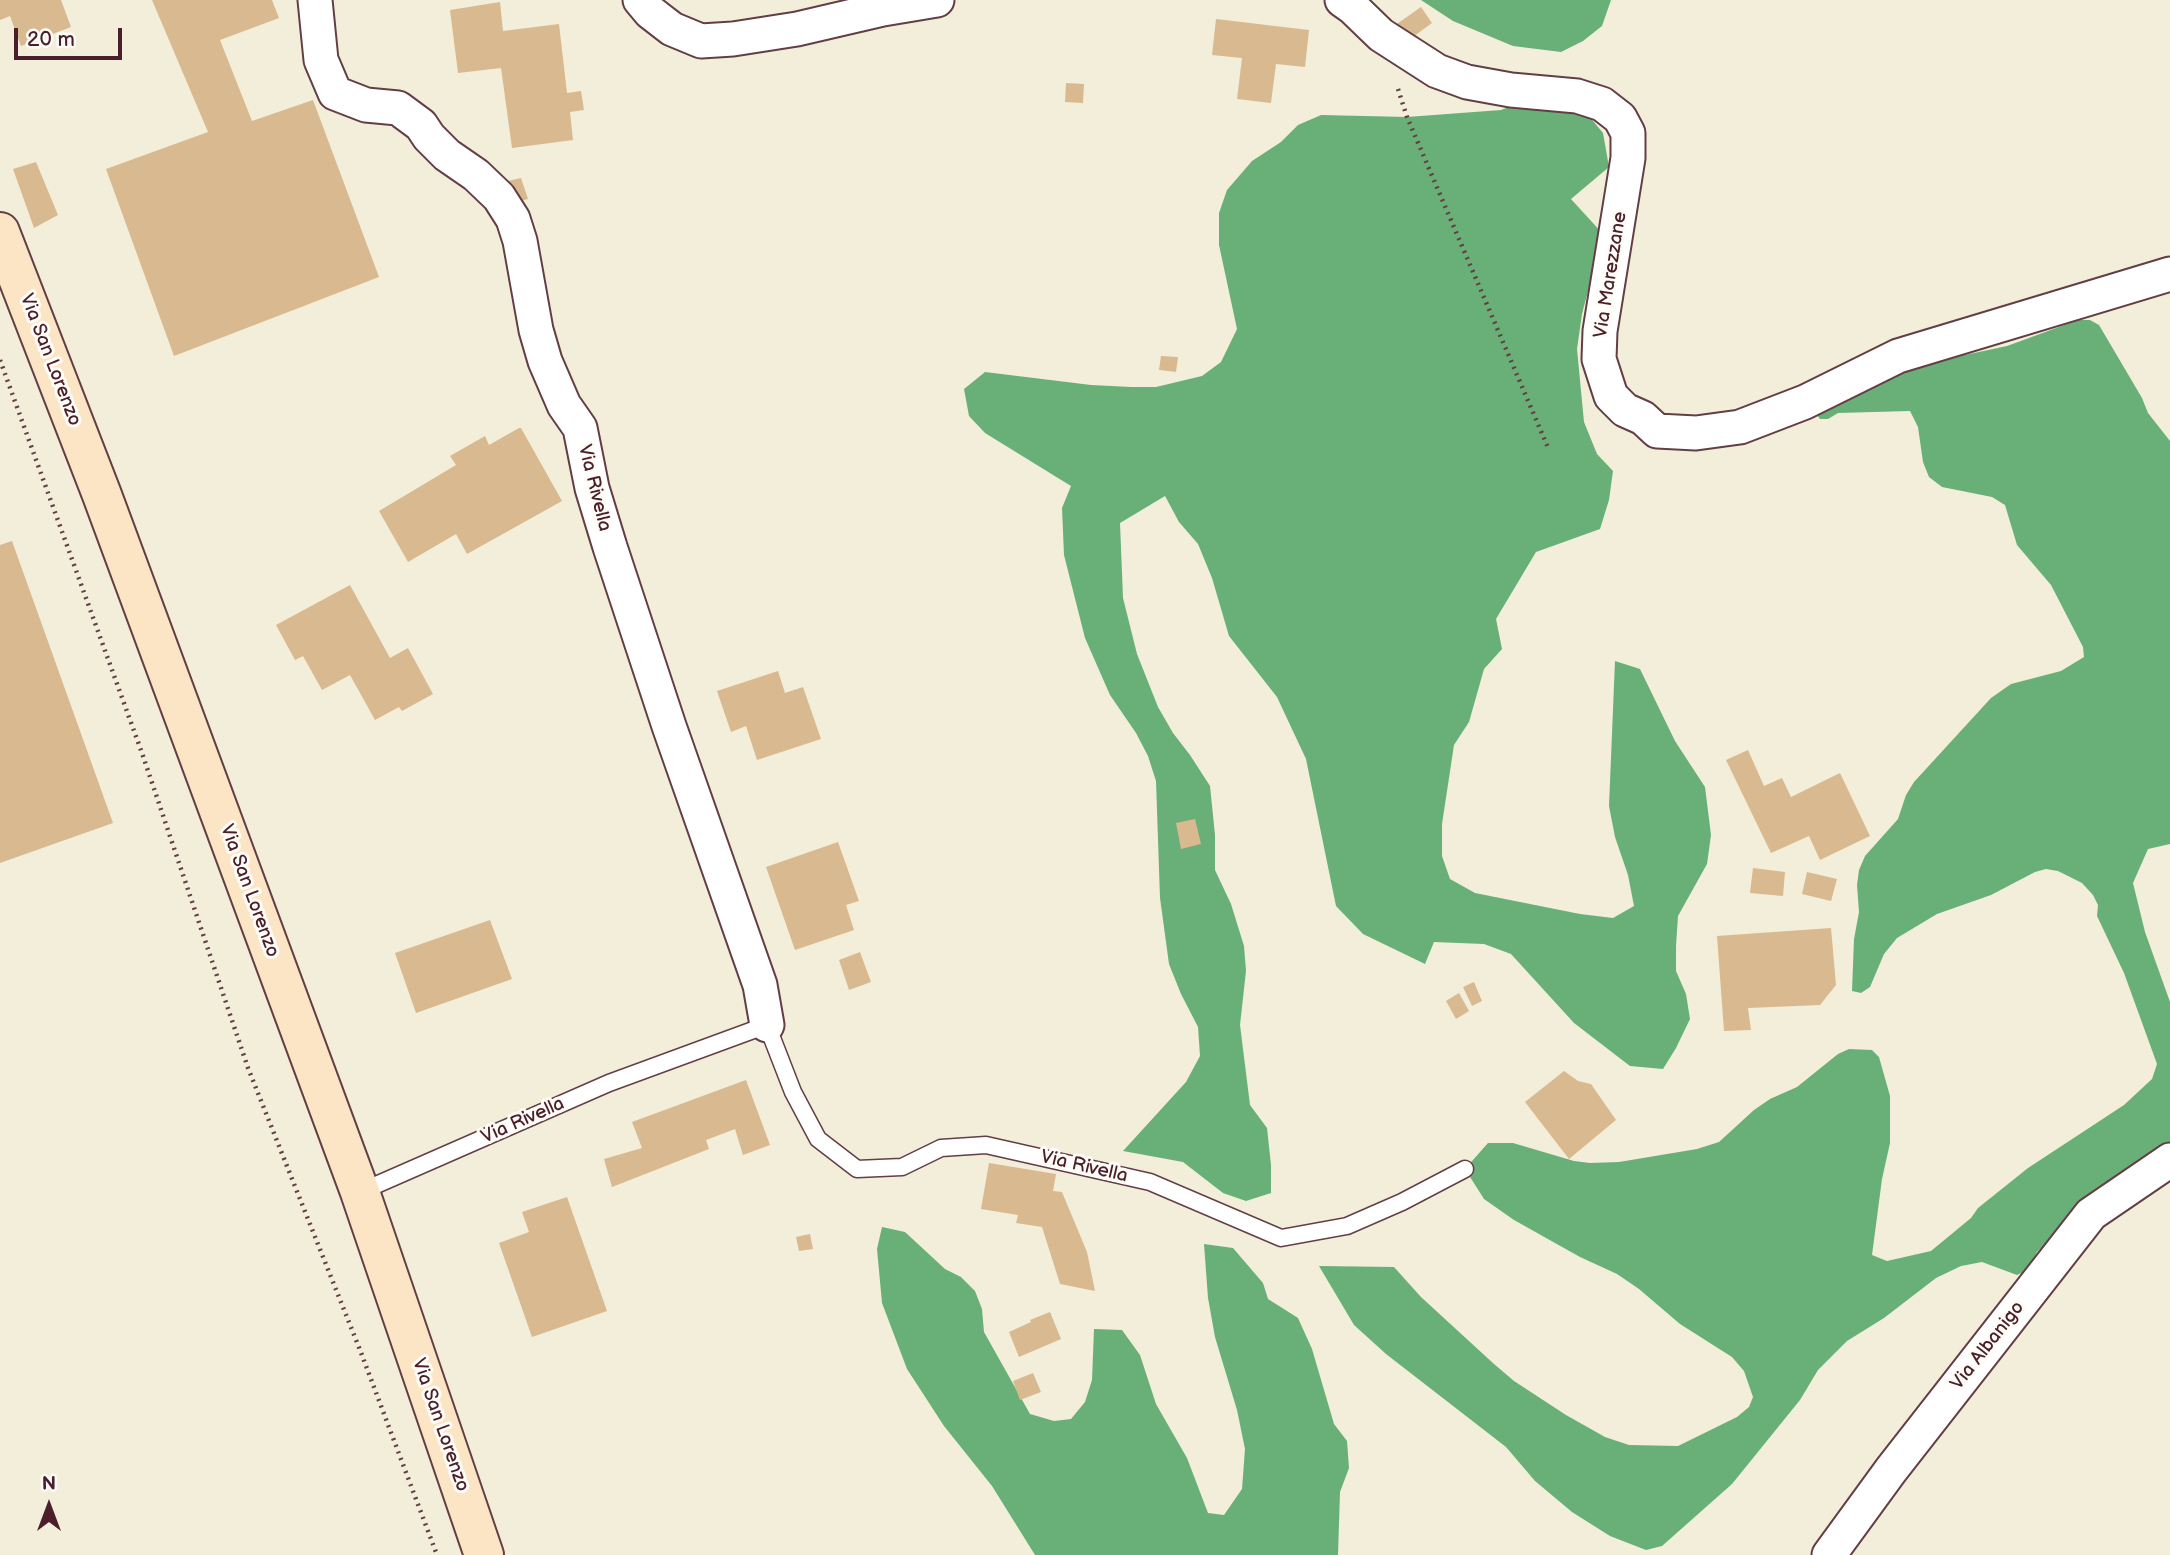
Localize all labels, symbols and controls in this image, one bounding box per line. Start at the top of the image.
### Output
scale bar [18,14,126,58]
text: 20 m [27,27,75,52]
street label: Via Marezzane [1590,210,1632,340]
street label: Via San Lorenzo [14,291,86,429]
street label: Via Rivella [572,442,616,534]
street label: Via San Lorenzo [214,822,284,960]
street label: Via Rivella [478,1093,568,1149]
street label: Via Rivella [1038,1146,1130,1188]
street label: Via Albanigo [1946,1297,2030,1395]
street label: Via San Lorenzo [407,1355,473,1495]
north arrow [14,1471,84,1541]
text: N [42,1473,56,1496]

